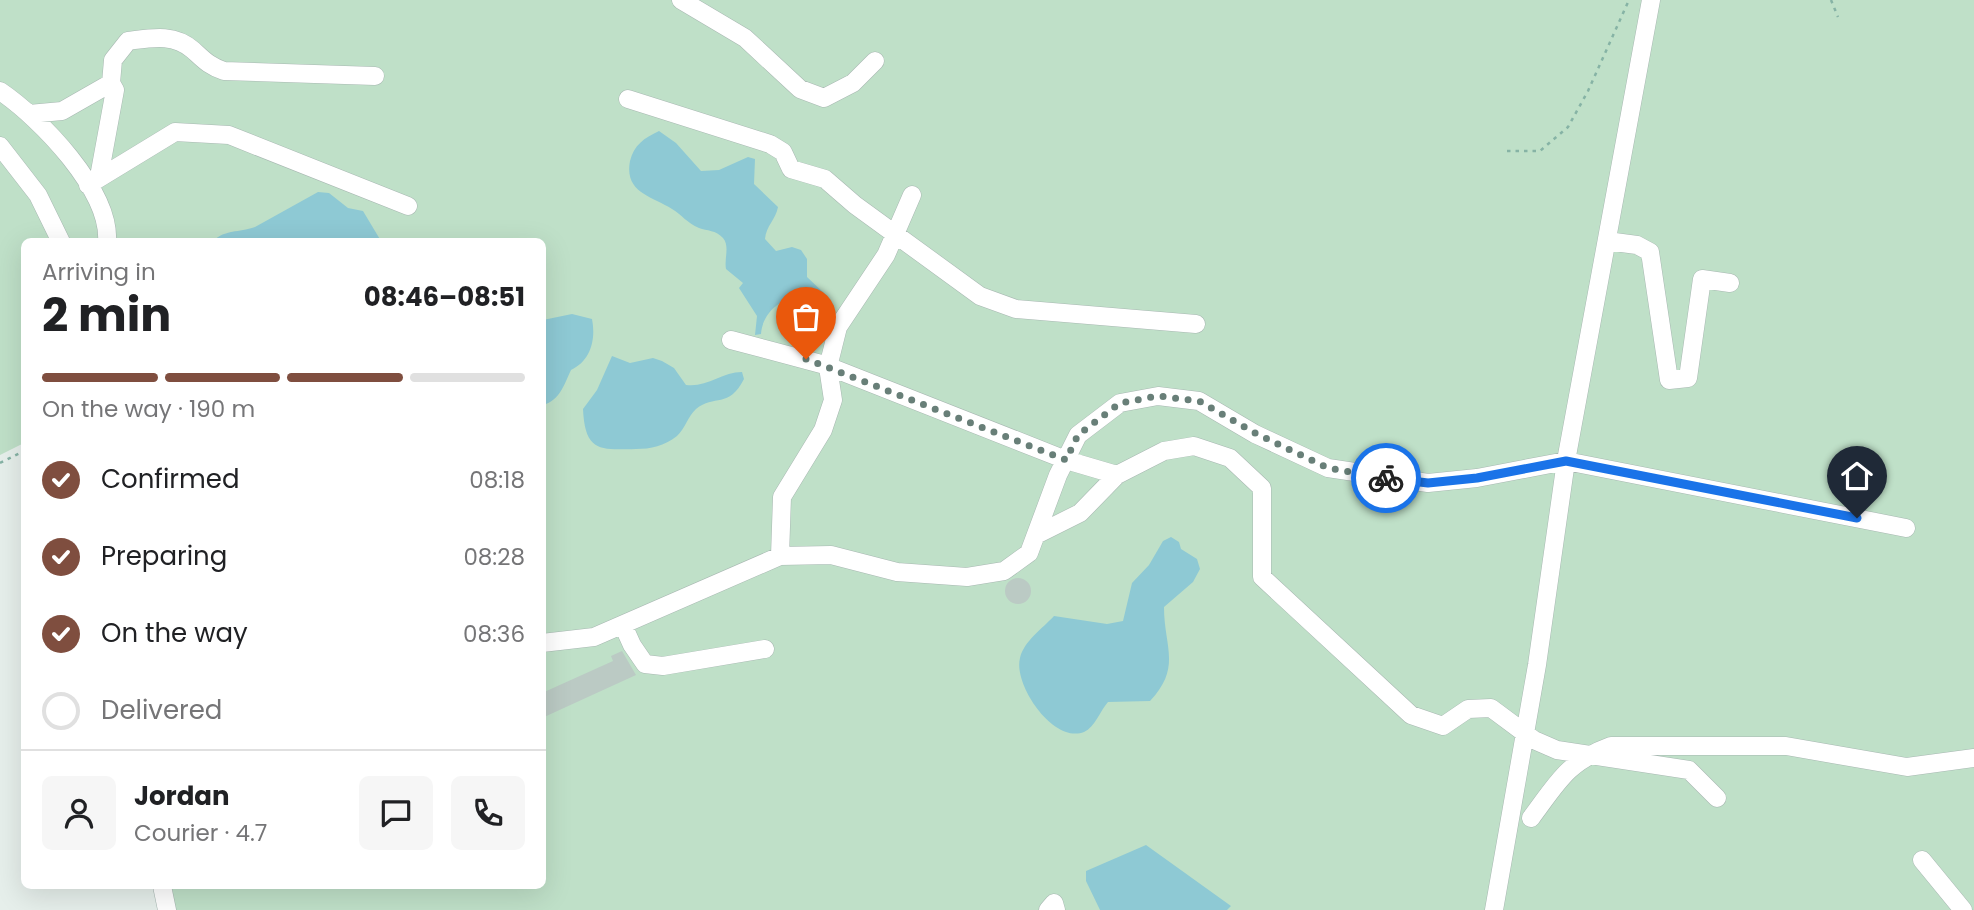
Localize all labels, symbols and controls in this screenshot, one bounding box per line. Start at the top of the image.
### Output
text: Arriving in [42,256,156,288]
text: 08:46–08:51 [364,279,525,315]
text: 2 min [42,283,171,347]
pin [776,287,836,359]
icon: bag [787,298,825,336]
text: On the way · 190 m [42,393,255,425]
courier [1351,443,1421,513]
pin [1827,446,1887,518]
icon: home [1838,457,1876,495]
icon: bike [1367,459,1405,497]
icon: check [42,461,80,499]
text: Confirmed [101,461,239,497]
text: 08:18 [469,464,525,496]
icon: check [42,538,80,576]
text: Preparing [101,538,227,574]
text: 08:28 [463,541,525,573]
icon: check [42,615,80,653]
text: On the way [101,615,248,651]
text: 08:36 [463,618,525,650]
text: Delivered [101,692,222,728]
button: person [42,776,116,850]
button: chat [359,776,433,850]
button: phone [451,776,525,850]
text: Jordan [134,778,230,814]
text: Courier · 4.7 [134,817,267,849]

